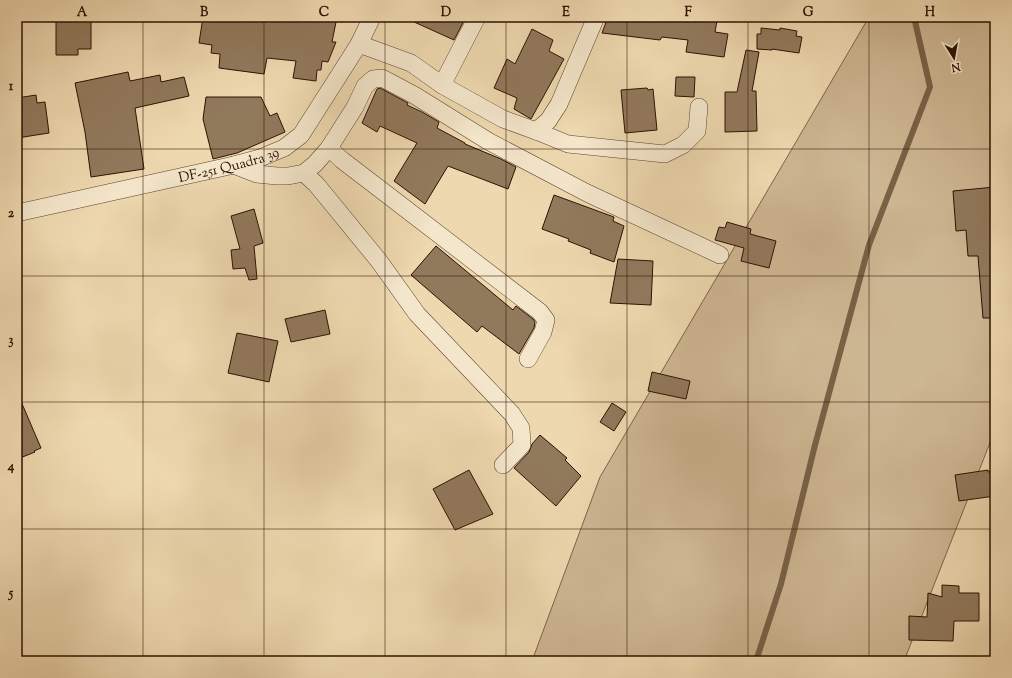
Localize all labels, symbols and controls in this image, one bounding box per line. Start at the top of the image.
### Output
text: A [77,4,88,22]
text: B [200,4,209,22]
text: C [319,4,329,22]
text: D [441,4,451,22]
text: E [562,4,570,22]
text: F [684,4,692,22]
text: G [803,4,814,22]
text: H [925,4,936,22]
north arrow [934,38,974,78]
text: N [950,58,963,76]
text: 1 [9,78,14,96]
street label: DF-251 Quadra 39 [177,143,283,189]
text: 2 [8,205,15,223]
text: 3 [8,332,14,350]
text: 4 [7,458,15,476]
text: 5 [8,585,14,603]

